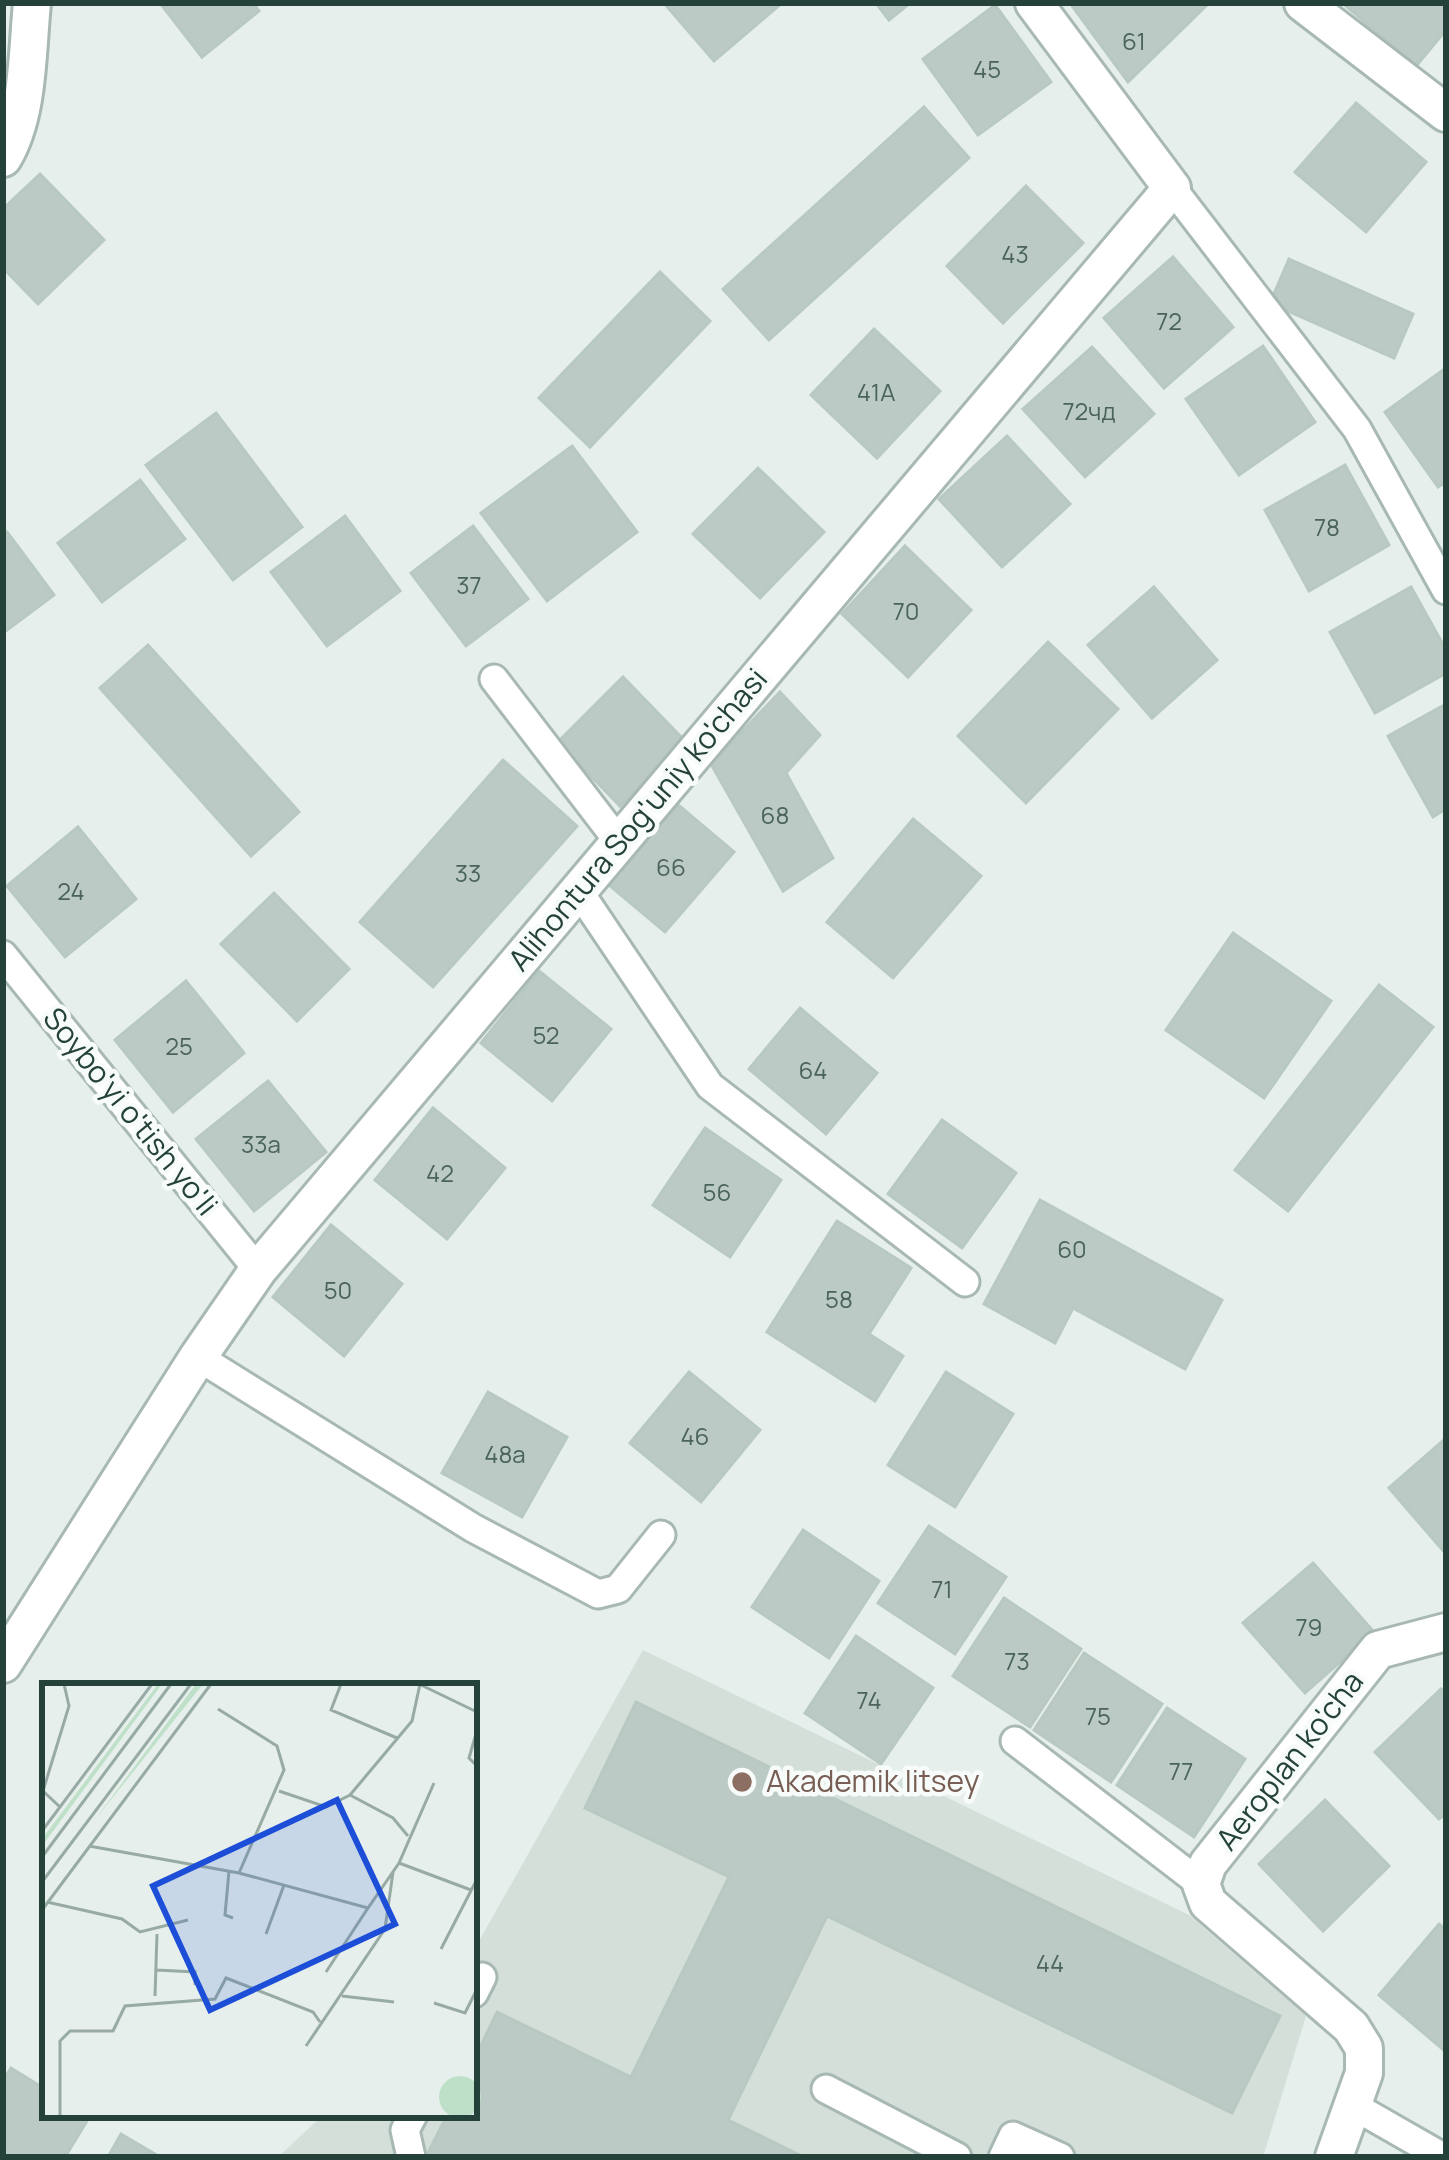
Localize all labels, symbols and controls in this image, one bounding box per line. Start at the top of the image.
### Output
house number: 61 [1122,24,1146,57]
house number: 45 [973,52,1001,85]
house number: 43 [1001,237,1029,270]
house number: 72 [1156,304,1182,337]
house number: 41А [857,375,895,408]
house number: 72чд [1062,394,1116,427]
house number: 78 [1314,510,1340,543]
house number: 37 [456,568,482,601]
house number: 70 [893,594,919,627]
street label: Alihontura Sog'uniy ko'chasi [498,659,776,979]
house number: 68 [761,798,789,831]
house number: 66 [656,850,686,883]
house number: 33 [455,856,481,889]
house number: 24 [57,874,85,907]
street label: Soybo'yi o'tish yo'li [35,998,228,1224]
house number: 52 [533,1018,559,1051]
house number: 25 [165,1029,193,1062]
house number: 64 [798,1053,828,1086]
house number: 33a [241,1127,281,1160]
house number: 42 [426,1156,454,1189]
house number: 56 [703,1175,731,1208]
house number: 60 [1057,1232,1087,1265]
house number: 50 [324,1273,352,1306]
house number: 58 [825,1282,853,1315]
house number: 46 [680,1419,710,1452]
house number: 48a [484,1437,526,1470]
house number: 71 [931,1572,953,1605]
house number: 79 [1296,1610,1322,1643]
house number: 73 [1004,1644,1030,1677]
street label: Aeroplan ko'cha [1206,1662,1372,1858]
inset map [42,1683,477,2118]
house number: 74 [856,1683,882,1716]
house number: 75 [1085,1699,1111,1732]
house number: 77 [1169,1754,1193,1787]
place label: Akademik litsey [766,1760,980,1801]
marker: Akademik litsey [729,1769,755,1795]
house number: 44 [1036,1946,1064,1979]

